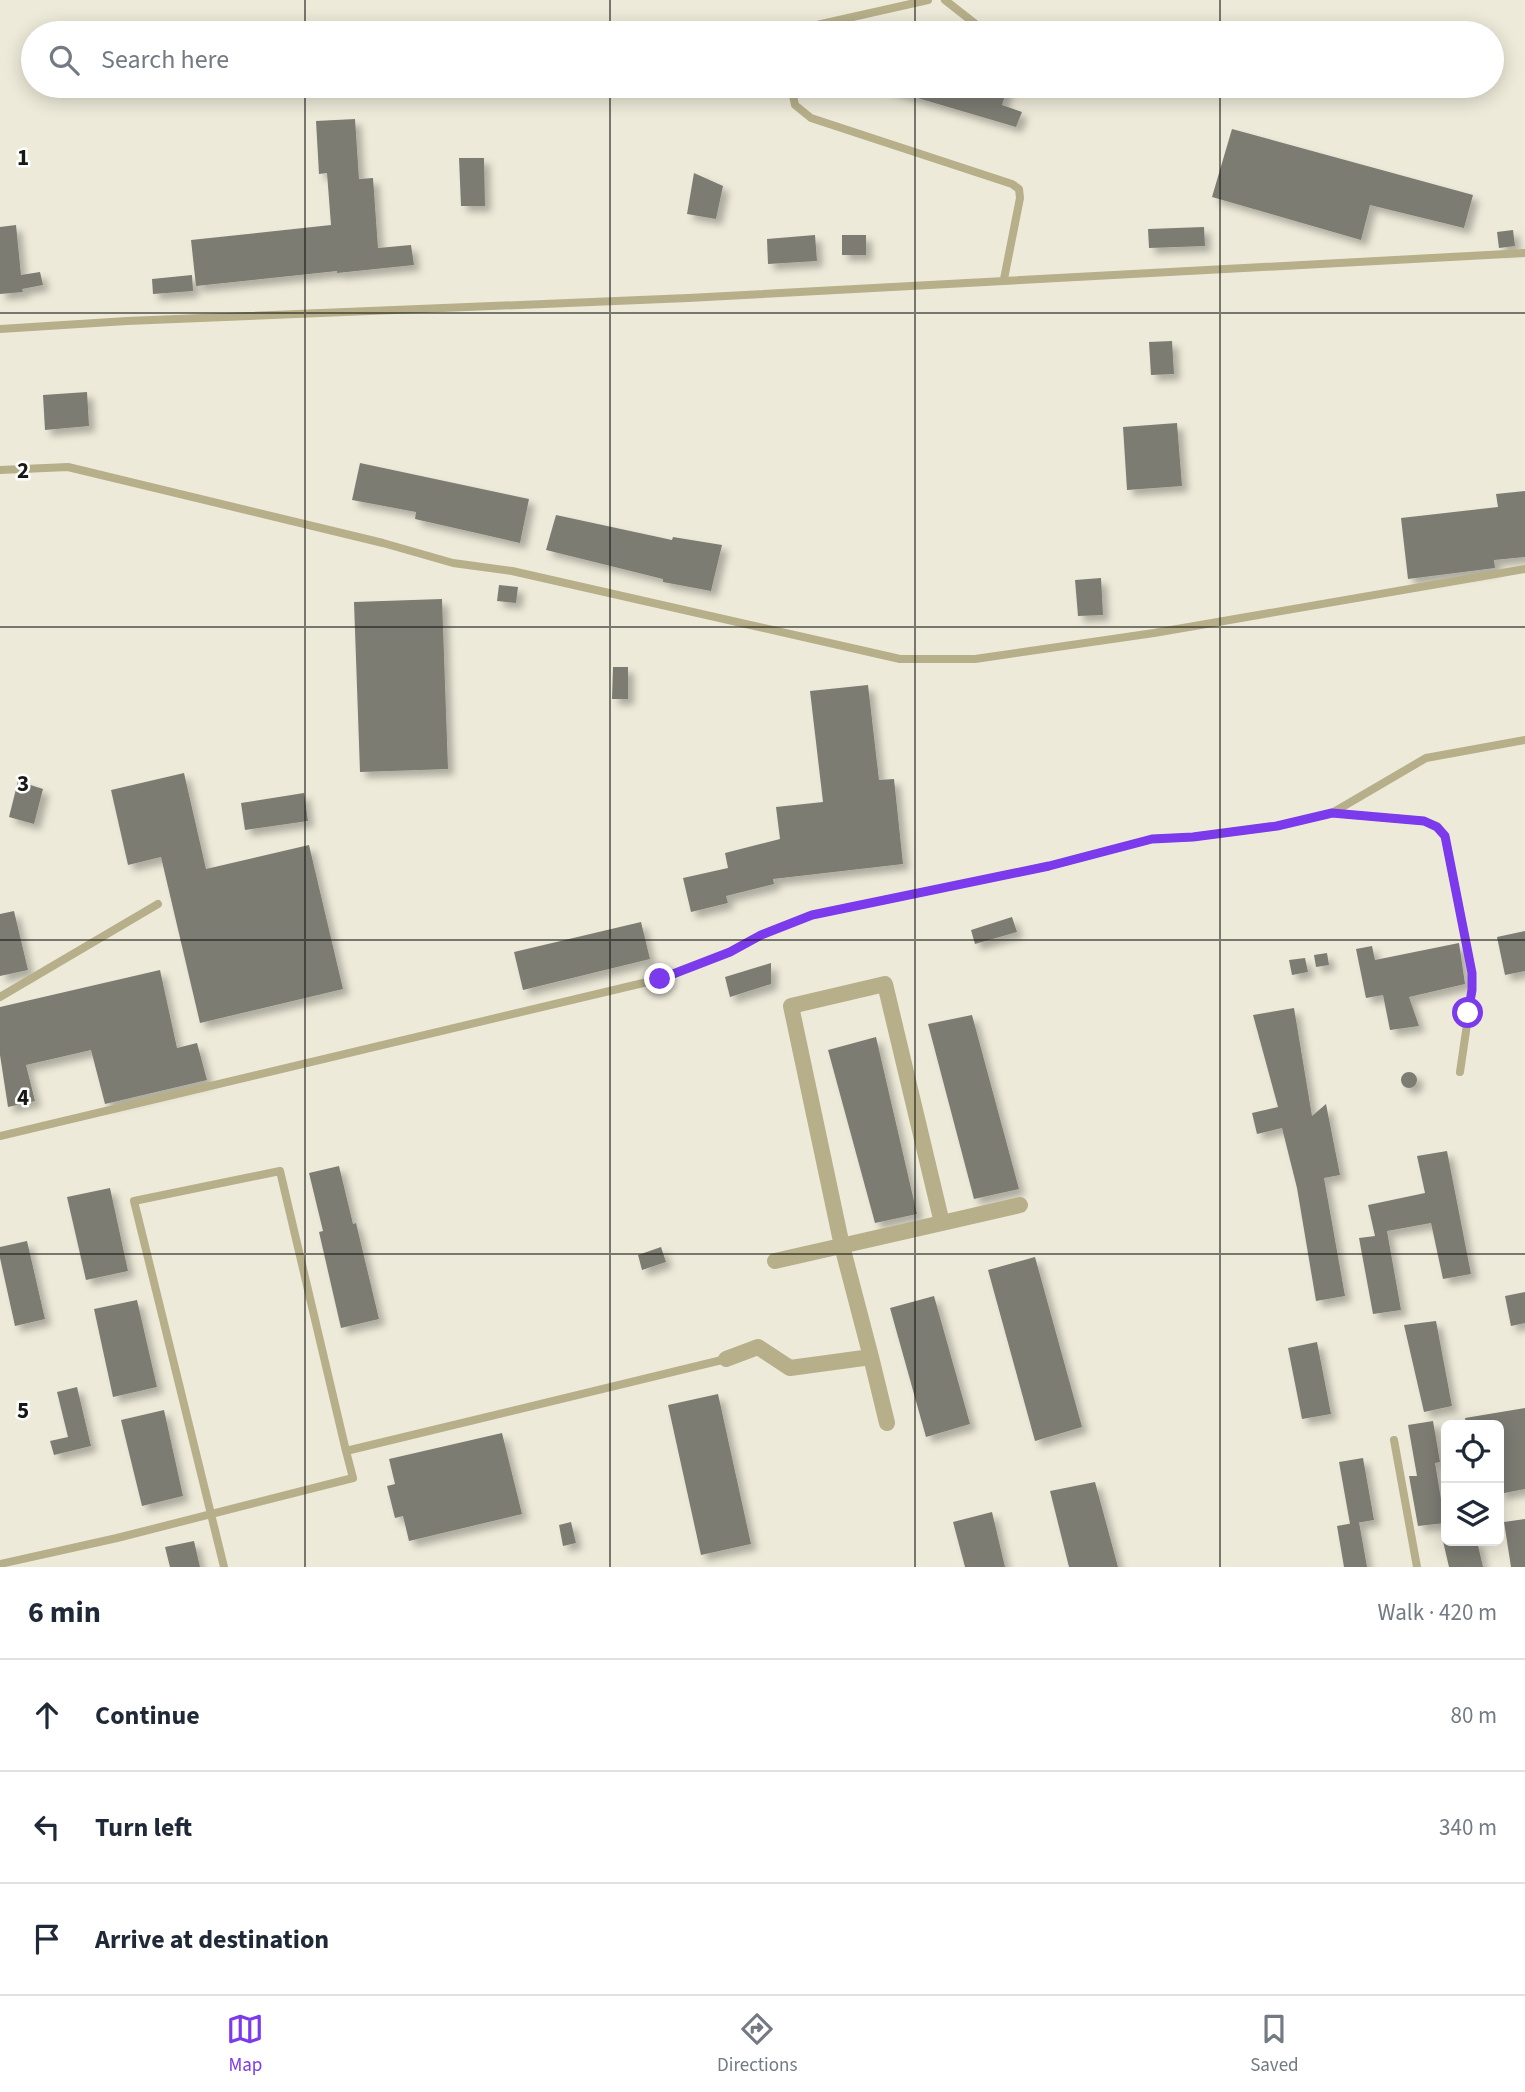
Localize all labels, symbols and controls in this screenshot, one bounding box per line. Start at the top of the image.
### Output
search box [21,21,1504,98]
icon: search [45,41,83,79]
text: Search here [101,41,229,78]
text: 1 [17,141,29,174]
text: 2 [17,454,29,487]
text: 3 [17,767,29,800]
route end [644,963,675,994]
route start [1452,997,1483,1028]
text: 4 [17,1081,29,1114]
text: 5 [17,1394,29,1427]
map controls [1441,1420,1504,1546]
button: locate [1441,1420,1504,1483]
button: layers [1441,1483,1504,1546]
text: 6 min [28,1591,101,1634]
text: Walk · 420 m [1378,1596,1497,1629]
icon: ahead [28,1696,66,1734]
text: Continue [95,1697,200,1734]
text: 80 m [1450,1699,1497,1732]
icon: left [28,1808,66,1846]
text: Turn left [95,1809,192,1846]
text: 340 m [1439,1811,1497,1844]
icon: arrive [28,1920,66,1958]
text: Arrive at destination [95,1921,329,1958]
tab: Map [226,2010,264,2079]
tab: Directions [717,2010,797,2079]
tab: Saved [1250,2010,1299,2079]

